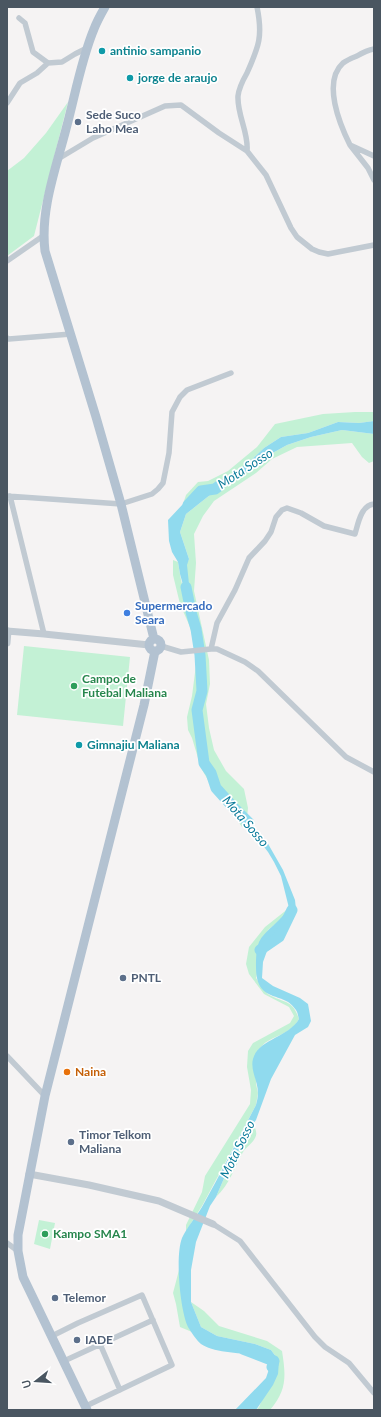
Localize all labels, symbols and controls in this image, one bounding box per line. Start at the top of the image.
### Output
place label: antinio sampanio [110,43,201,58]
marker: antinio sampanio [97,46,107,56]
place label: jorge de araujo [137,70,217,85]
marker: jorge de araujo [125,73,135,83]
place label: Sede Suco Laho Mea [86,107,141,136]
marker: Sede Suco Laho Mea [73,117,83,127]
water label: Mota Sosso [215,444,276,492]
place label: Supermercado Seara [135,598,212,627]
marker: Supermercado Seara [122,608,132,618]
place label: Campo de Futebal Maliana [82,671,167,700]
marker: Campo de Futebal Maliana [69,681,79,691]
place label: Gimnajiu Maliana [87,737,180,752]
marker: Gimnajiu Maliana [74,740,84,750]
water label: Mota Sosso [220,792,273,850]
place label: PNTL [131,970,162,985]
marker: PNTL [118,973,128,983]
place label: Naina [75,1064,106,1079]
marker: Naina [62,1067,72,1077]
water label: Mota Sosso [216,1117,258,1180]
place label: Timor Telkom Maliana [79,1127,151,1156]
marker: Timor Telkom Maliana [66,1137,76,1147]
place label: Kampo SMA1 [53,1226,127,1241]
marker: Kampo SMA1 [40,1229,50,1239]
place label: Telemor [63,1290,106,1305]
marker: Telemor [50,1293,60,1303]
place label: IADE [85,1332,113,1347]
marker: IADE [72,1335,82,1345]
north arrow [16,1361,56,1401]
text: U [19,1378,33,1390]

